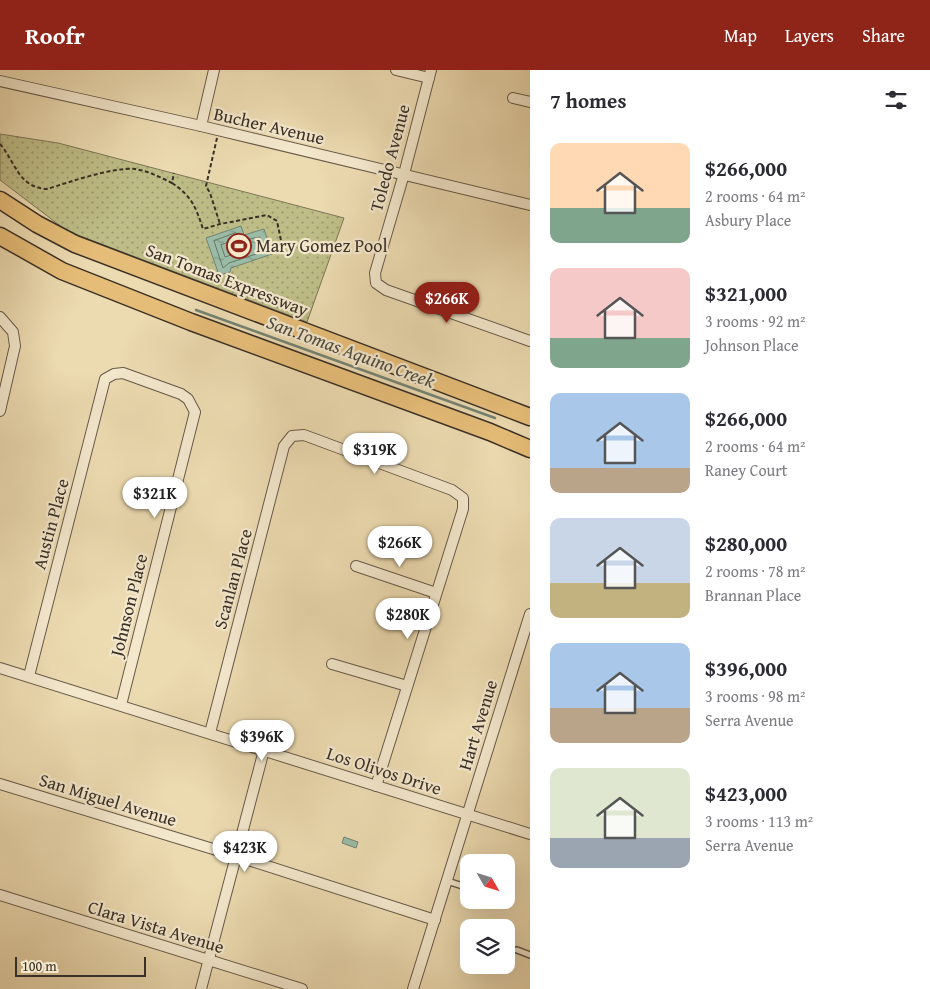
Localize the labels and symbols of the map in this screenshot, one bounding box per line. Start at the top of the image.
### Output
street label: Bucher Avenue [211,100,327,151]
street label: Toledo Avenue [362,101,417,215]
place label: Mary Gomez Pool [256,232,388,259]
sports icon: Mary Gomez Pool [226,233,252,259]
street label: San Tomas Expressway [142,236,312,323]
pin: $266K [412,282,482,324]
water label: San Tomas Aquino Creek [263,308,439,395]
pin: $319K [340,432,410,475]
street label: Austin Place [25,475,76,572]
pin: $321K [120,476,190,519]
street label: Scanlan Place [206,526,259,632]
pin: $266K [365,526,435,568]
street label: Johnson Place [102,551,154,661]
pin: $280K [373,598,443,640]
street label: Hart Avenue [451,676,504,774]
pin: $396K [227,720,297,762]
street label: Los Olivos Drive [323,739,445,802]
street label: San Miguel Avenue [36,766,180,833]
pin: $423K [210,830,280,873]
north arrow [460,854,515,909]
street label: Clara Vista Avenue [85,893,228,960]
scale bar [15,954,146,977]

